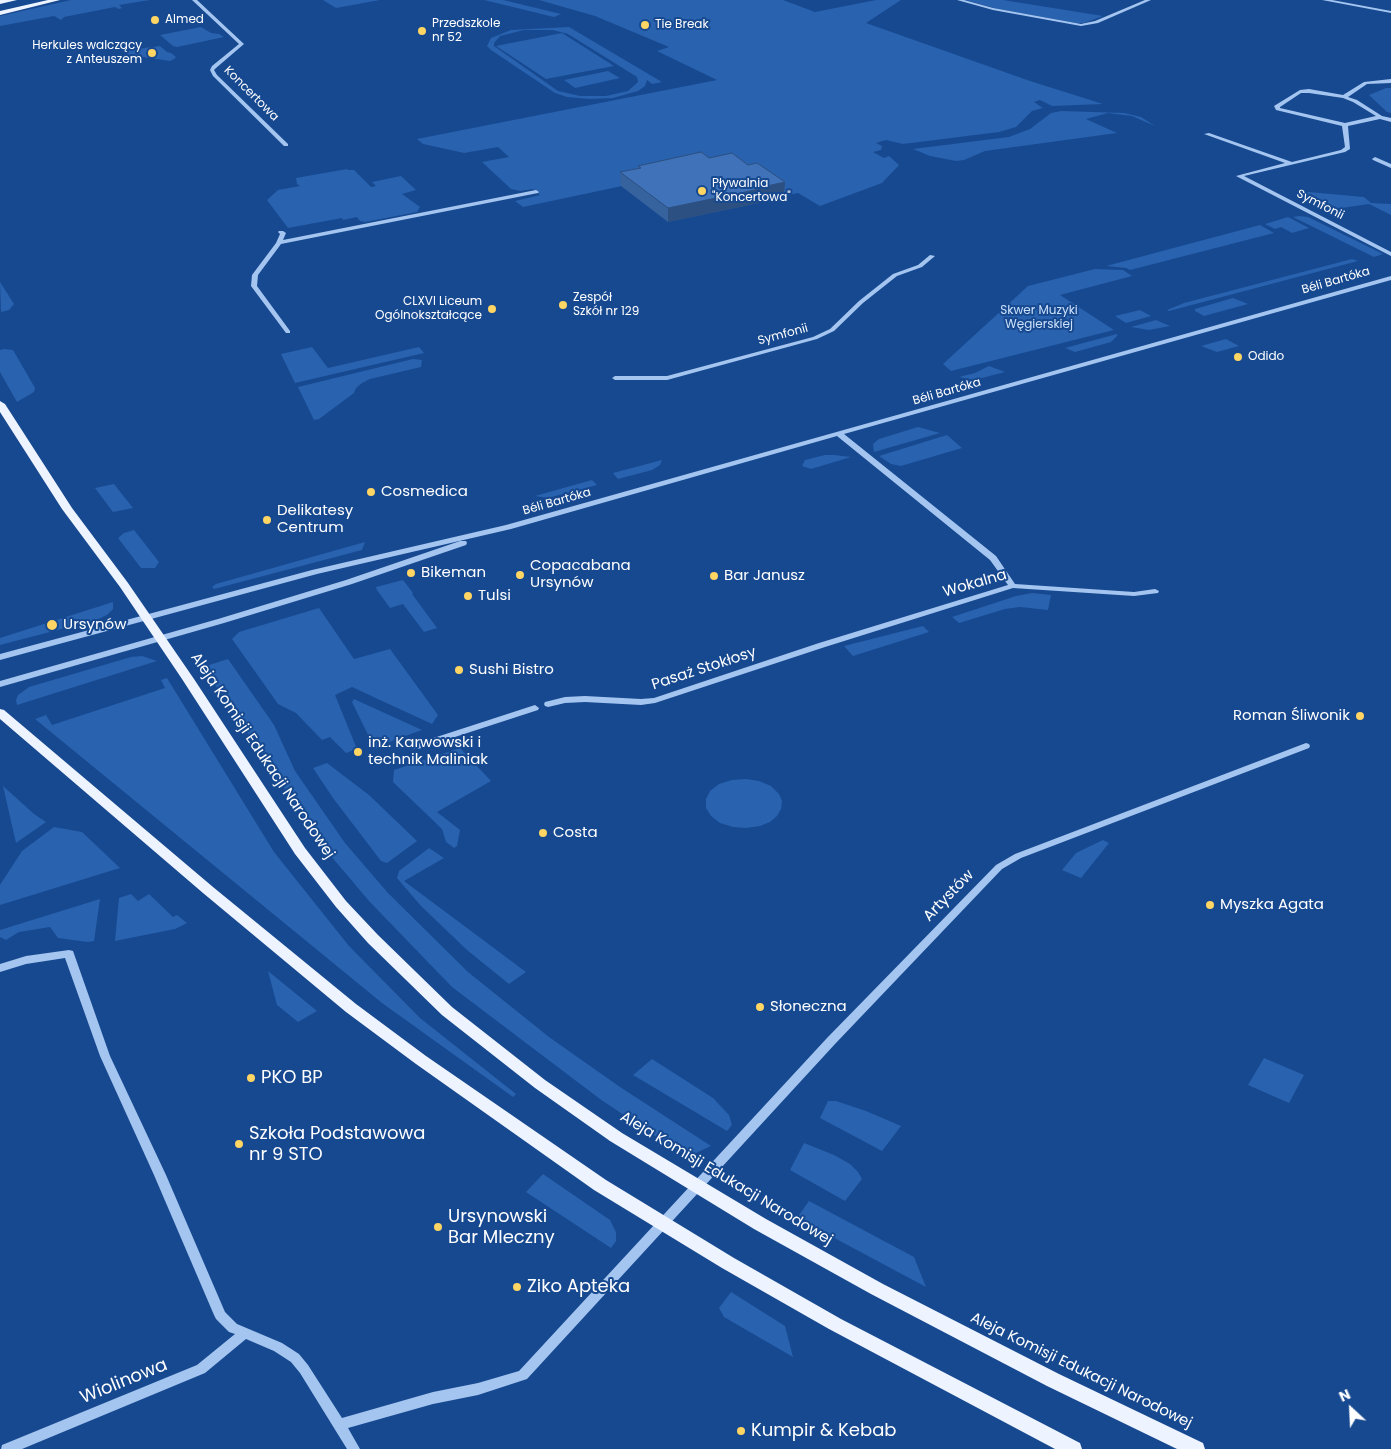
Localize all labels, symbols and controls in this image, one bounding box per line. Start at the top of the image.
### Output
place label: Almed [165,13,204,27]
marker: Almed [149,14,161,26]
place label: Przedszkole nr 52 [432,17,500,45]
place label: Tie Break [655,18,709,32]
marker: Tie Break [639,19,651,31]
marker: Przedszkole nr 52 [416,25,428,37]
place label: Herkules walczący z Anteuszem [32,39,142,67]
marker: Herkules walczący z Anteuszem [146,47,158,59]
street label: Koncertowa [221,64,281,124]
place label: Pływalnia "Koncertowa" [712,177,791,205]
marker: Pływalnia "Koncertowa" [696,185,708,197]
street label: Symfonii [1294,187,1346,223]
street label: Béli Bartóka [1300,264,1372,298]
place label: Zespół Szkół nr 129 [573,291,639,319]
place label: CLXVI Liceum Ogólnokształcące [375,295,482,323]
marker: Zespół Szkół nr 129 [557,299,569,311]
marker: CLXVI Liceum Ogólnokształcące [486,303,498,315]
park label: Skwer Muzyki Węgierskiej [1000,304,1078,332]
street label: Symfonii [756,321,810,349]
place label: Odido [1248,350,1284,364]
marker: Odido [1232,351,1244,363]
street label: Béli Bartóka [911,375,983,409]
place label: Cosmedica [381,483,468,501]
street label: Béli Bartóka [521,485,593,519]
marker: Cosmedica [365,486,377,498]
place label: Delikatesy Centrum [277,502,353,537]
marker: Delikatesy Centrum [261,514,273,526]
place label: Copacabana Ursynów [530,557,631,592]
place label: Bikeman [421,564,486,582]
street label: Wokalna [941,566,1009,602]
marker: Bikeman [405,567,417,579]
place label: Bar Janusz [724,567,805,585]
marker: Copacabana Ursynów [514,569,526,581]
marker: Bar Janusz [708,570,720,582]
place label: Tulsi [478,587,511,605]
marker: Tulsi [462,590,474,602]
place label: Ursynów [63,616,126,634]
marker: Ursynów [45,618,59,632]
street label: Pasaż Stokłosy [649,644,759,694]
street label: Aleja Komisji Edukacji Narodowej [186,650,338,862]
place label: Sushi Bistro [469,661,554,679]
marker: Sushi Bistro [453,664,465,676]
place label: Roman Śliwonik [1233,707,1350,725]
marker: Roman Śliwonik [1354,710,1366,722]
place label: inż. Karwowski i technik Maliniak [368,734,488,769]
marker: inż. Karwowski i technik Maliniak [352,746,364,758]
place label: Costa [553,824,598,842]
marker: Costa [537,827,549,839]
street label: Artystów [920,866,978,926]
place label: Myszka Agata [1220,896,1324,914]
marker: Myszka Agata [1204,899,1216,911]
place label: Słoneczna [770,998,847,1016]
marker: Słoneczna [754,1001,766,1013]
place label: PKO BP [261,1067,323,1089]
marker: PKO BP [245,1072,257,1084]
street label: Aleja Komisji Edukacji Narodowej [616,1108,836,1250]
place label: Szkoła Podstawowa nr 9 STO [249,1123,425,1166]
marker: Szkoła Podstawowa nr 9 STO [233,1138,245,1150]
place label: Ursynowski Bar Mleczny [448,1206,555,1248]
marker: Ursynowski Bar Mleczny [432,1221,444,1233]
place label: Ziko Apteka [527,1276,630,1298]
marker: Ziko Apteka [511,1281,523,1293]
street label: Aleja Komisji Edukacji Narodowej [967,1309,1195,1433]
street label: Wiolinowa [77,1355,171,1409]
north arrow [1326,1384,1376,1434]
text: N [1336,1384,1354,1407]
place label: Kumpir & Kebab [751,1420,897,1442]
marker: Kumpir & Kebab [735,1425,747,1437]

